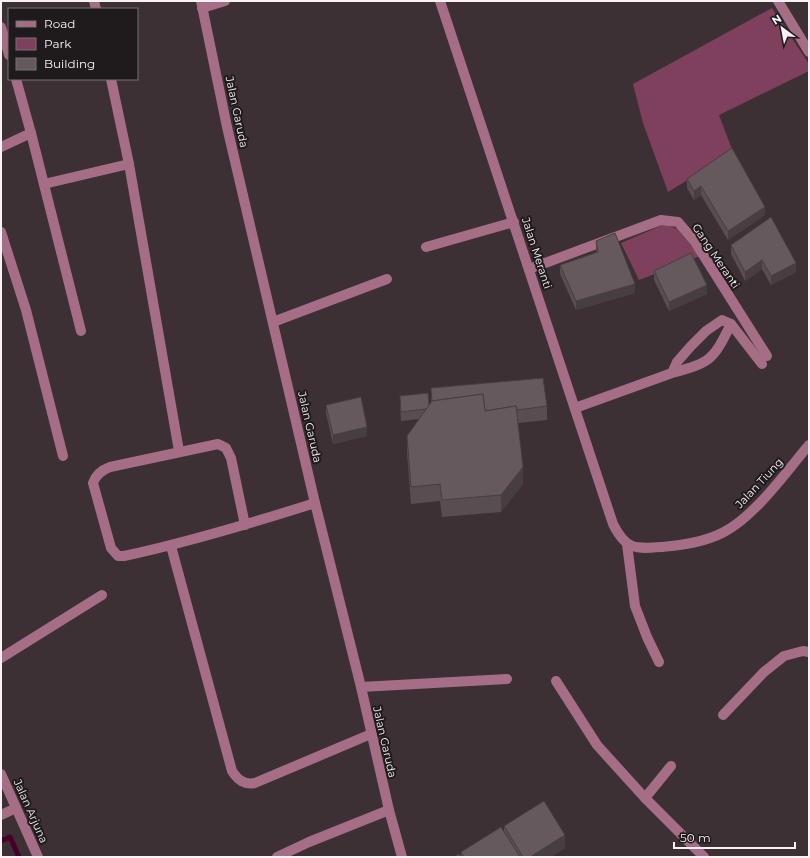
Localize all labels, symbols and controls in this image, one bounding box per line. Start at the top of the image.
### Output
legend [8,8,138,80]
north arrow [762,8,802,48]
text: N [769,11,784,28]
text: Road [44,16,75,31]
text: Park [44,36,72,51]
text: Building [44,56,95,71]
street label: Jalan Garuda [222,74,251,149]
street label: Jalan Meranti [519,215,555,290]
street label: Gang Meranti [689,221,743,291]
street label: Jalan Garuda [295,389,325,464]
street label: Jalan Tiung [732,455,786,512]
street label: Jalan Garuda [370,704,400,779]
street label: Jalan Arjuna [10,776,51,845]
scale bar [674,824,795,850]
text: 50 m [680,830,711,845]

